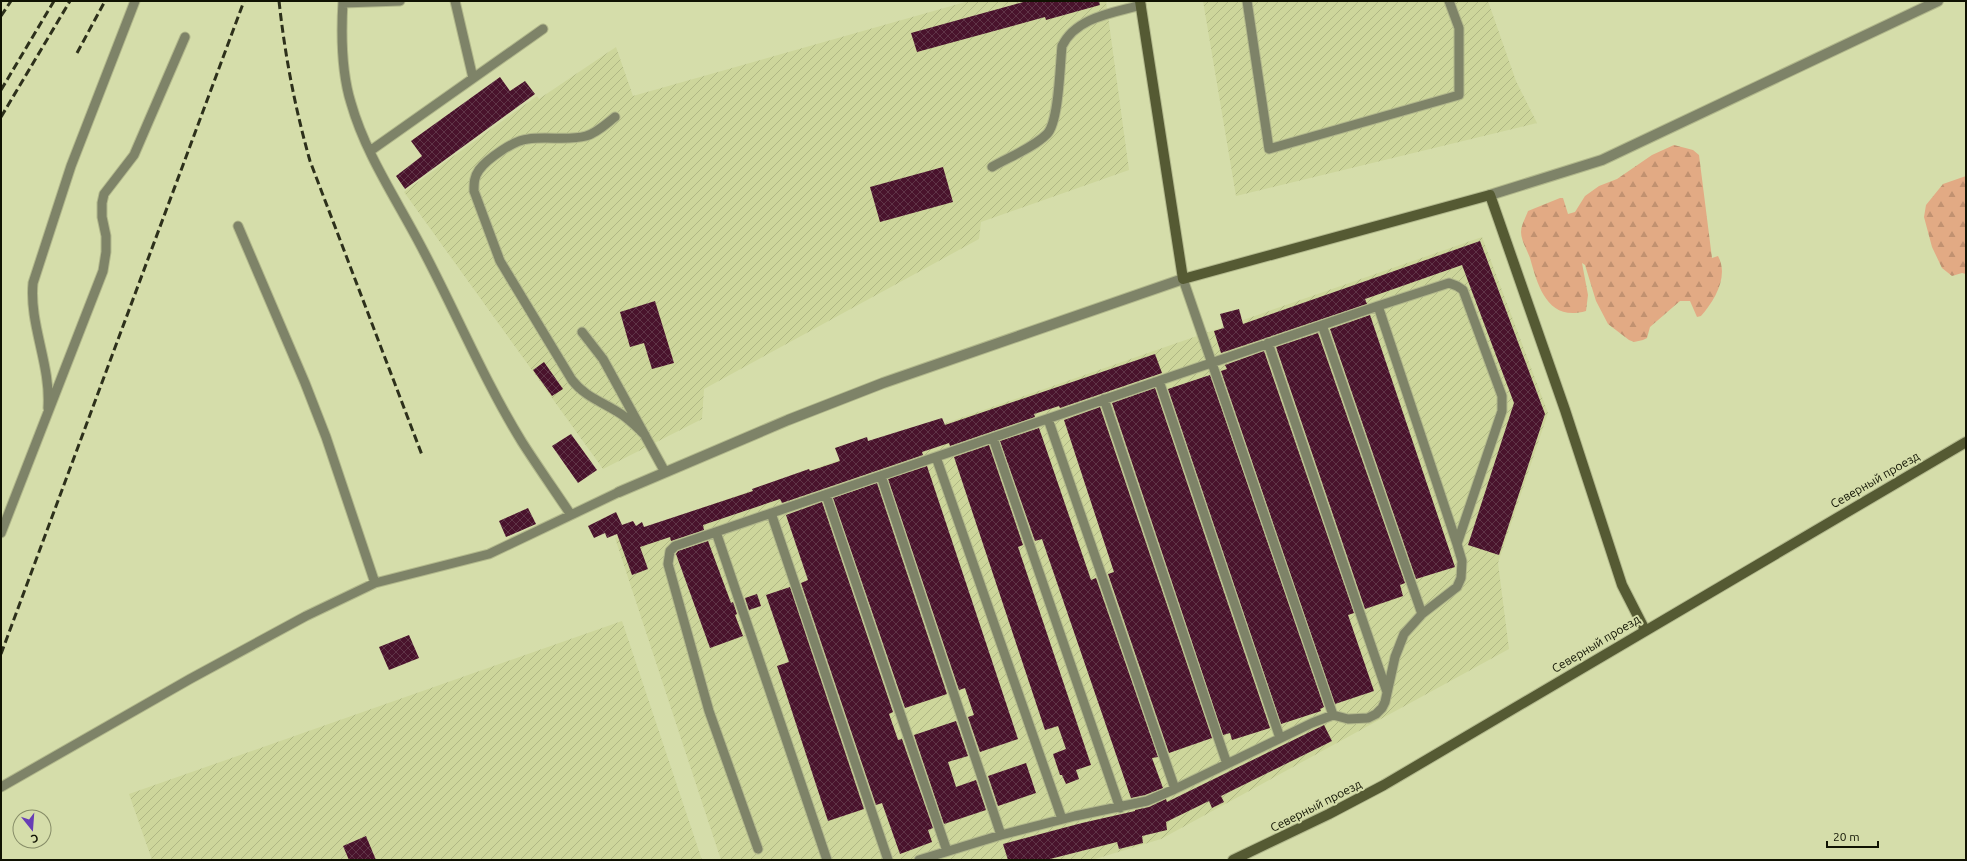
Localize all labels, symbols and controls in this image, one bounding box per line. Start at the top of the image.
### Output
street label: Северный проезд [1828,449,1921,510]
street label: Северный проезд [1549,612,1642,675]
street label: Северный проезд [1268,777,1363,834]
north arrow [12,809,52,849]
scale bar [1827,823,1878,849]
text: 20 m [1833,830,1860,843]
text: С [30,832,40,845]

